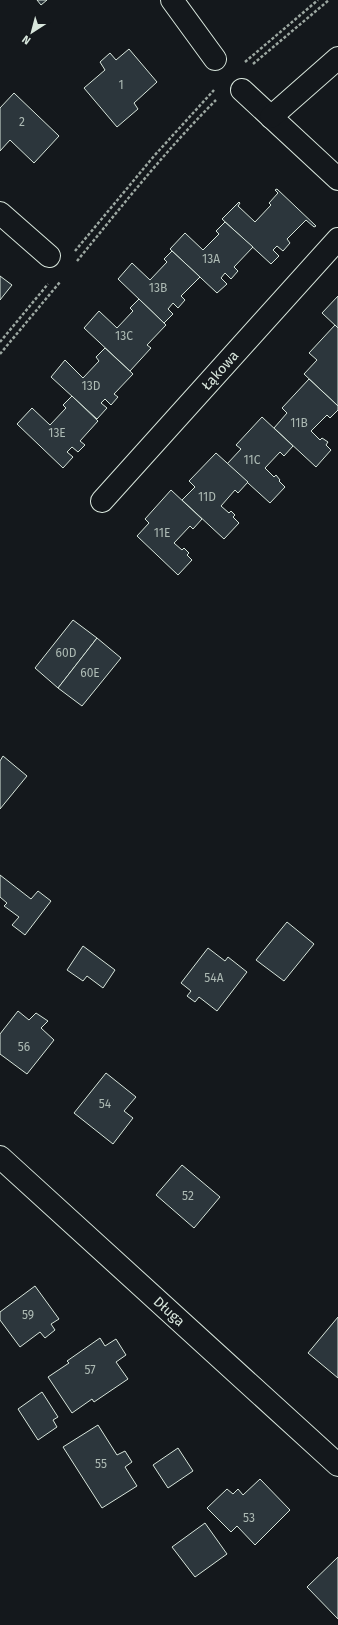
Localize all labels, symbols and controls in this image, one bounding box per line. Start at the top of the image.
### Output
north arrow [12,12,52,52]
text: N [20,32,33,47]
house number: 1 [118,78,124,92]
house number: 2 [19,115,25,129]
house number: 13A [202,252,220,266]
house number: 13B [149,281,167,295]
house number: 13C [115,329,133,343]
street label: Łąkowa [198,347,242,394]
house number: 13D [82,379,101,393]
house number: 11B [290,416,308,430]
house number: 13E [48,426,66,440]
house number: 11C [244,453,261,467]
house number: 11D [198,490,216,504]
house number: 11E [154,526,170,540]
house number: 60D [56,646,77,660]
house number: 60E [80,666,100,680]
house number: 54A [204,971,224,985]
house number: 56 [18,1040,30,1054]
house number: 54 [99,1097,112,1111]
house number: 52 [182,1189,194,1203]
street label: Długa [150,1293,188,1330]
house number: 59 [22,1308,34,1322]
house number: 57 [84,1363,96,1377]
house number: 55 [95,1457,107,1471]
house number: 53 [243,1511,255,1525]

